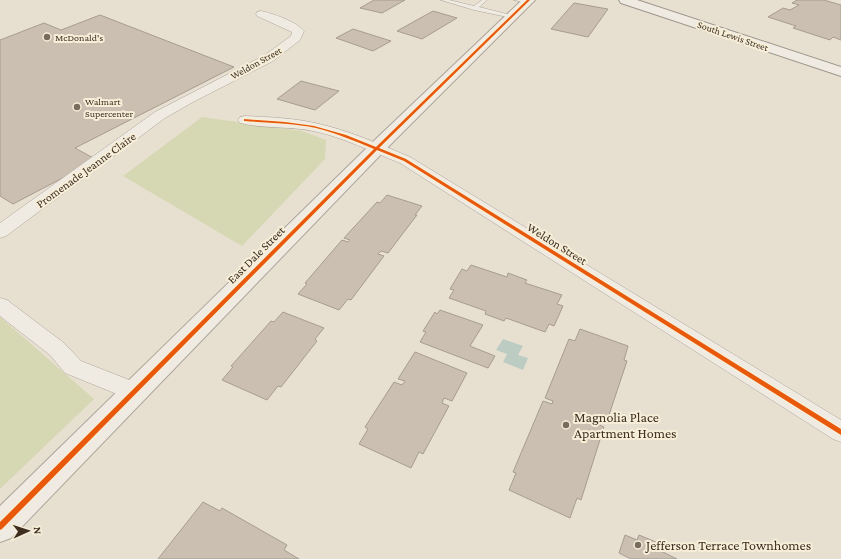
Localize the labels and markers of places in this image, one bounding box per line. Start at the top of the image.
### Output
marker: McDonald's [42,32,52,42]
place label: McDonald's [55,32,103,43]
place label: Walmart Supercenter [85,96,133,119]
marker: Walmart Supercenter [72,102,82,112]
place label: Magnolia Place Apartment Homes [574,409,677,441]
marker: Magnolia Place Apartment Homes [561,420,571,430]
place label: Jefferson Terrace Townhomes [644,537,811,553]
marker: Jefferson Terrace Townhomes [633,540,643,550]

